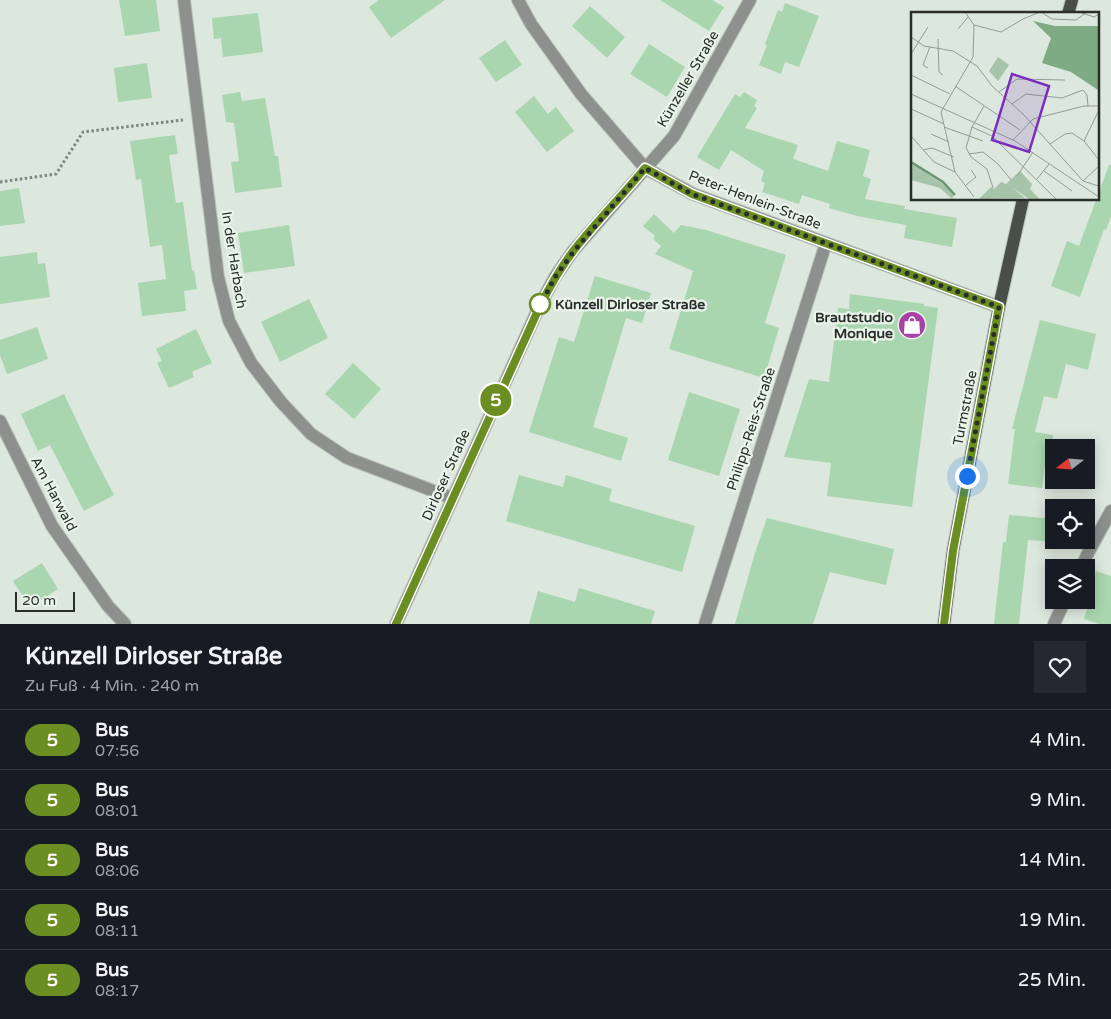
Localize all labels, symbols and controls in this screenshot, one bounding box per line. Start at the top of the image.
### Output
inset map [911,12,1098,200]
street label: Künzeller Straße [653,28,723,130]
street label: Peter-Henlein-Straße [686,167,824,233]
street label: In der Harbach [218,210,250,310]
marker: Künzell Dirloser Straße [529,293,551,315]
place label: Künzell Dirloser Straße [555,296,705,313]
place label: Brautstudio Monique [815,309,893,342]
shop icon: Brautstudio Monique [897,310,927,340]
street label: Philipp-Reis-Straße [723,365,779,493]
street label: Turmstraße [949,369,981,447]
line badge: 5 [480,384,512,416]
text: 5 [490,389,502,411]
street label: Dirloser Straße [418,427,474,523]
north arrow [1045,439,1095,489]
map controls [1045,439,1095,609]
street label: Am Harwald [27,454,81,534]
your location [955,464,980,489]
button: locate [1045,499,1095,549]
button: layers [1045,559,1095,609]
scale bar [15,589,75,612]
text: 20 m [22,592,56,609]
button: heart [1034,641,1086,693]
text: Künzell Dirloser Straße [25,642,282,671]
text: Zu Fuß · 4 Min. · 240 m [25,676,199,696]
text: Bus [95,719,129,741]
text: 5 [47,729,58,751]
text: 4 Min. [1030,729,1086,751]
text: 07:56 [95,741,139,761]
text: Bus [95,779,129,801]
text: 5 [47,789,58,811]
text: 9 Min. [1030,789,1086,811]
text: 08:01 [95,801,139,821]
text: Bus [95,839,129,861]
text: 5 [47,849,58,871]
text: 14 Min. [1018,849,1086,871]
text: 08:06 [95,861,139,881]
text: Bus [95,899,129,921]
text: 5 [47,909,58,931]
text: 19 Min. [1018,909,1086,931]
text: 08:11 [95,921,139,941]
text: Bus [95,959,129,981]
text: 5 [47,969,58,991]
text: 25 Min. [1018,969,1086,991]
text: 08:17 [95,981,139,1001]

